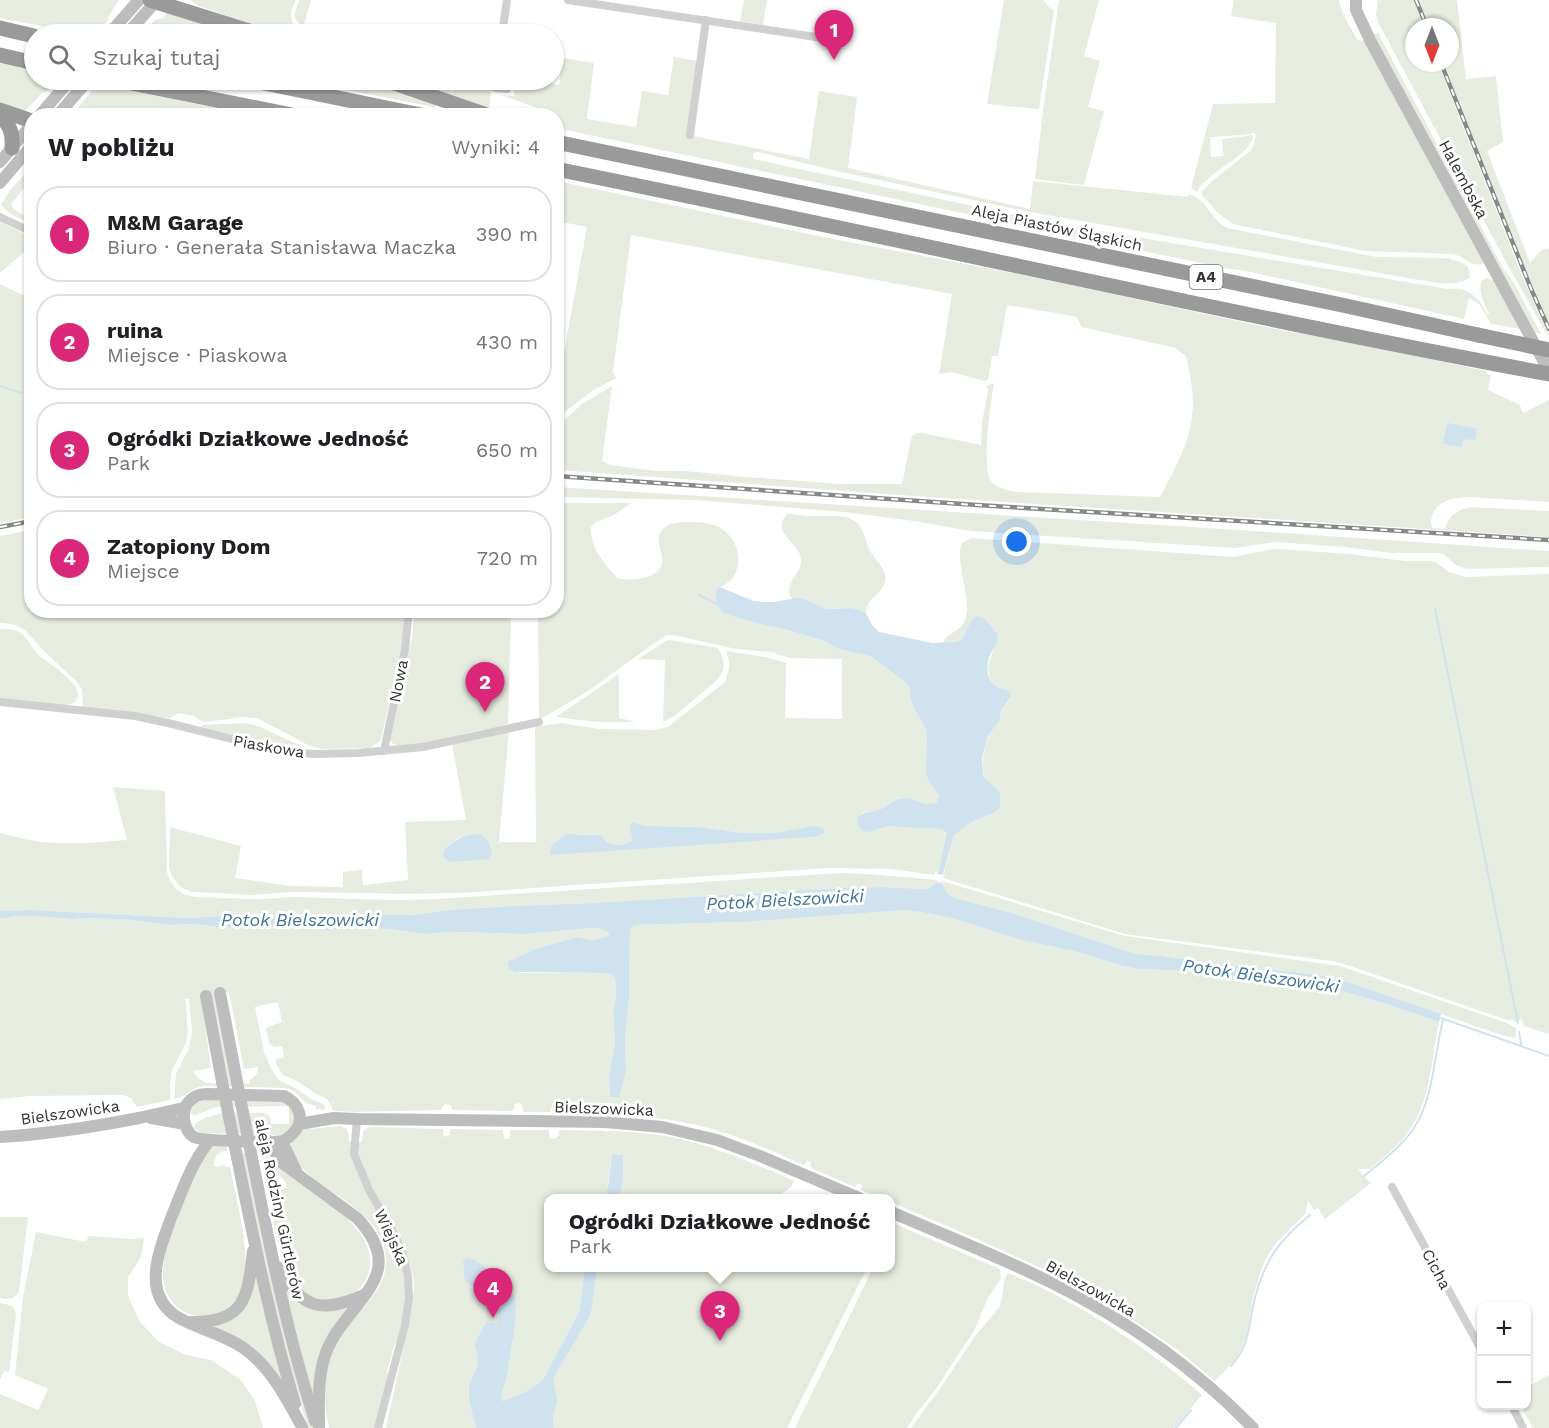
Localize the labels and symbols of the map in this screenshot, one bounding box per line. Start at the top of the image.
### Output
pin: 1 [814,10,854,60]
north arrow [1405,18,1459,72]
street label: Halembska [1435,137,1492,222]
street label: Aleja Piastów Śląskich [970,200,1144,255]
road number: A4 [1190,265,1222,289]
your location [1002,527,1031,556]
street label: Nowa [385,658,412,704]
pin: 2 [466,662,504,712]
street label: Piaskowa [232,731,306,762]
water label: Potok Bielszowicki [706,885,866,914]
water label: Potok Bielszowicki [221,909,380,930]
water label: Potok Bielszowicki [1181,954,1342,997]
street label: Bielszowicka [19,1096,121,1129]
street label: Bielszowicka [554,1097,654,1120]
street label: aleja Rodziny Gürtlerów [251,1117,308,1301]
street label: Wiejska [370,1206,413,1268]
street label: Cicha [1418,1246,1455,1293]
street label: Bielszowicka [1043,1256,1139,1321]
pin: 4 [474,1268,512,1318]
pin: 3 [700,1292,740,1341]

